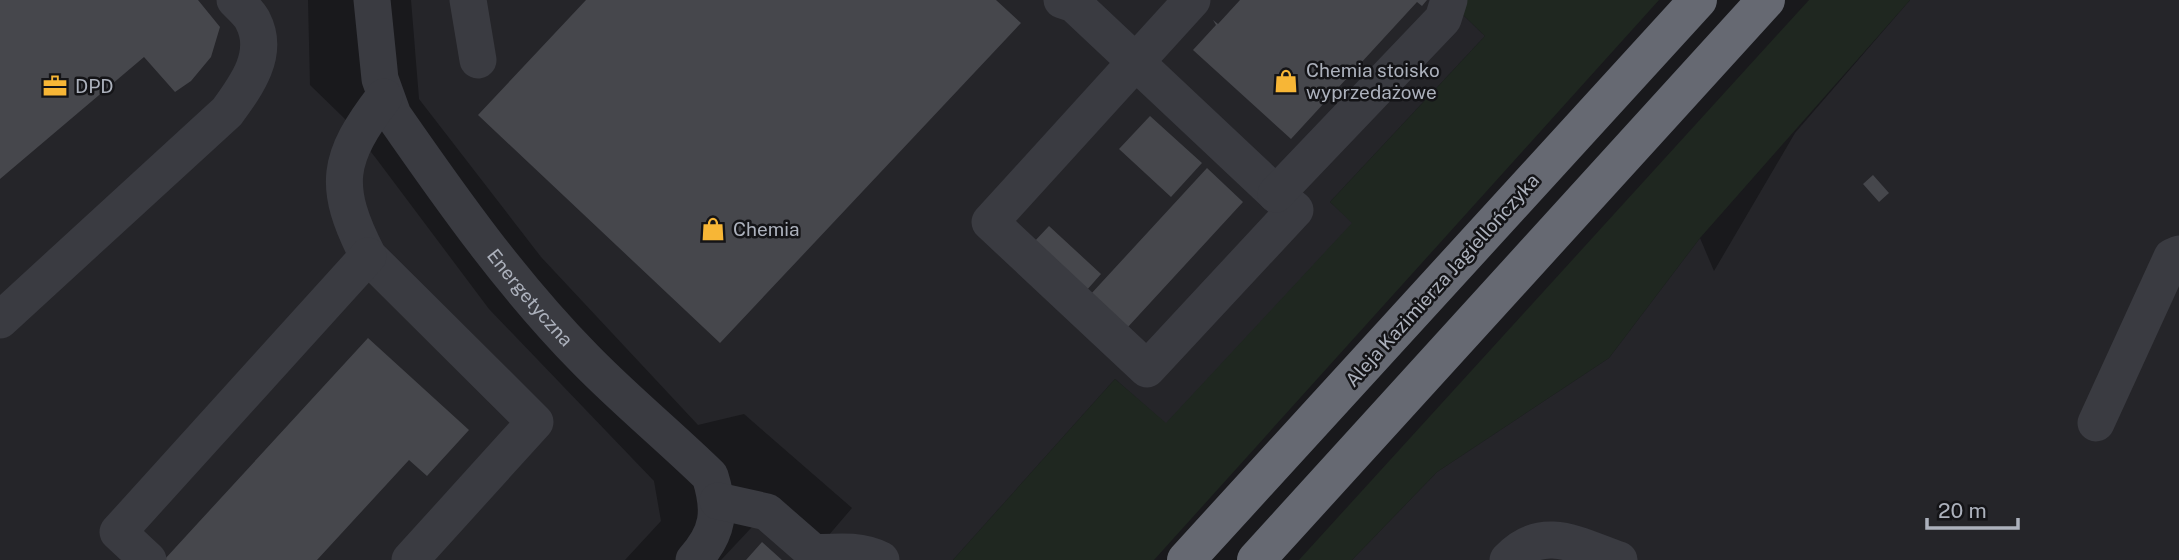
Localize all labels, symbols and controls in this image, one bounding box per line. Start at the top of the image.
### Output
place label: Chemia stoisko wyprzedażowe [1306,59,1440,103]
shop icon: Chemia stoisko wyprzedażowe [1272,67,1300,95]
office icon: DPD [41,72,69,100]
place label: DPD [75,75,113,97]
street label: Aleja Kazimierza Jagiellończyka [1341,169,1543,391]
shop icon: Chemia [699,215,727,243]
place label: Chemia [733,218,799,240]
street label: Energetyczna [483,244,577,350]
scale bar [1927,486,2018,530]
text: 20 m [1938,498,1987,523]

